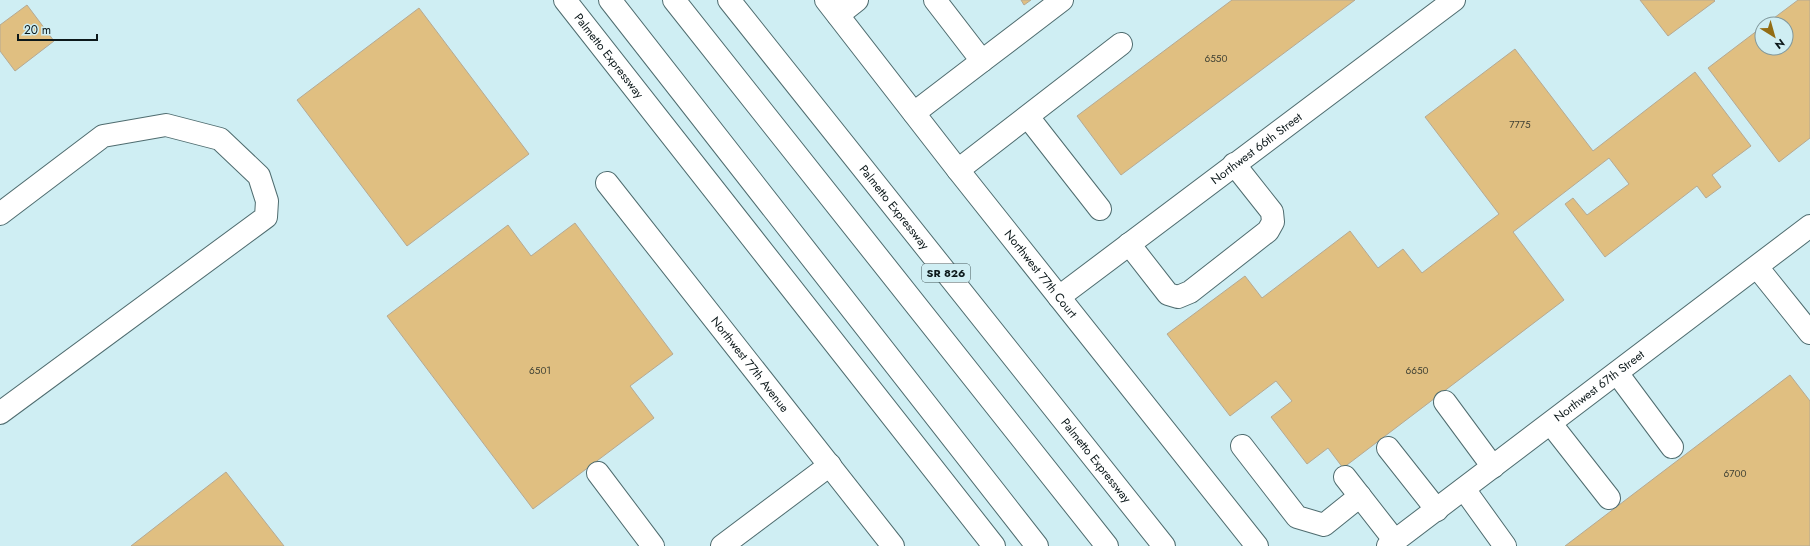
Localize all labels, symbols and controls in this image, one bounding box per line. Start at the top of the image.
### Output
street label: Palmetto Expressway [570,9,648,103]
scale bar [18,16,97,42]
north arrow [1754,16,1794,56]
text: 20 m [24,21,51,39]
text: N [1772,35,1788,53]
house number: 6550 [1204,51,1228,66]
street label: Northwest 66th Street [1207,108,1306,189]
house number: 7775 [1509,117,1531,132]
street label: Palmetto Expressway [855,161,934,254]
street label: Northwest 77th Court [1000,226,1081,322]
road number: SR 826 [922,264,970,282]
street label: Northwest 77th Avenue [707,313,793,416]
street label: Northwest 67th Street [1550,346,1648,426]
house number: 6501 [529,363,551,378]
house number: 6650 [1405,363,1429,378]
street label: Palmetto Expressway [1057,415,1136,507]
house number: 6700 [1723,466,1747,481]

